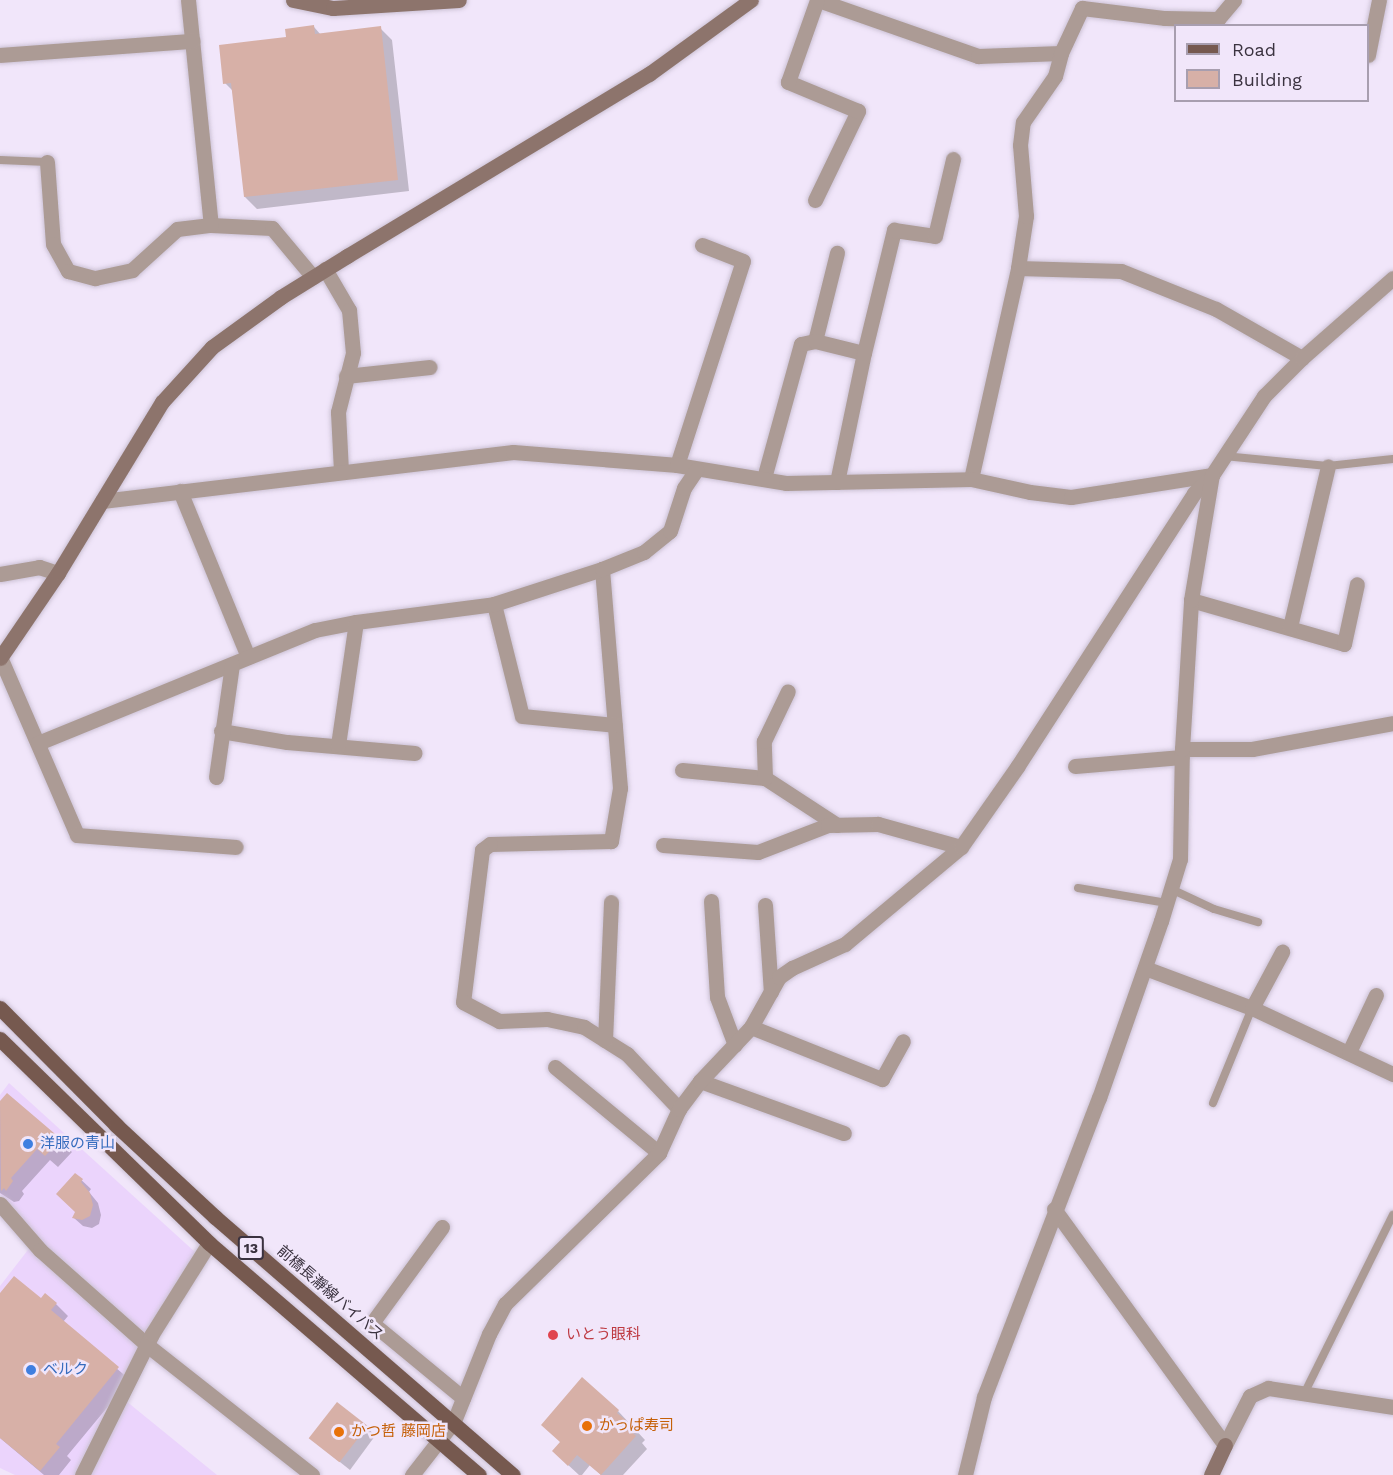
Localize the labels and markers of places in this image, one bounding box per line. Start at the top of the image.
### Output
place label: 洋服の青山 [40,1135,115,1153]
marker: 洋服の青山 [21,1137,35,1151]
marker: いとう眼科 [544,1326,562,1344]
place label: いとう眼科 [566,1326,641,1344]
place label: ベルク [43,1361,88,1379]
marker: ベルク [24,1363,38,1377]
place label: かっぱ寿司 [599,1417,674,1435]
marker: かっぱ寿司 [580,1419,594,1433]
place label: かつ哲 藤岡店 [351,1423,446,1441]
marker: かつ哲 藤岡店 [332,1425,346,1439]

